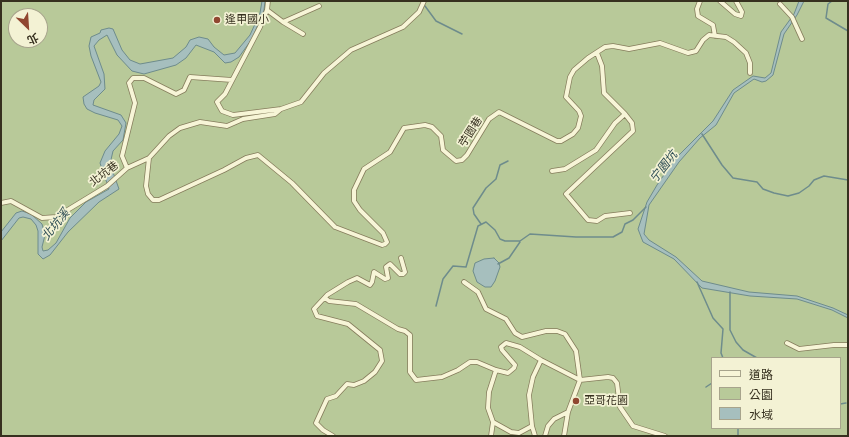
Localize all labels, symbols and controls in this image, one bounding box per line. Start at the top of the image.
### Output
north arrow [8,8,48,48]
place label: 逢甲國小 [225,13,269,27]
marker: 逢甲國小 [212,15,222,25]
text: 北 [25,30,41,47]
street label: 苧園巷 [457,115,485,149]
water label: 宁園坑 [647,148,681,186]
street label: 北坑巷 [87,159,121,189]
water label: 北坑溪 [39,206,73,244]
legend [711,357,841,429]
text: 道路 [749,368,773,382]
text: 公園 [749,388,773,402]
place label: 亞哥花園 [584,394,628,408]
marker: 亞哥花園 [571,396,581,406]
text: 水域 [749,408,773,422]

